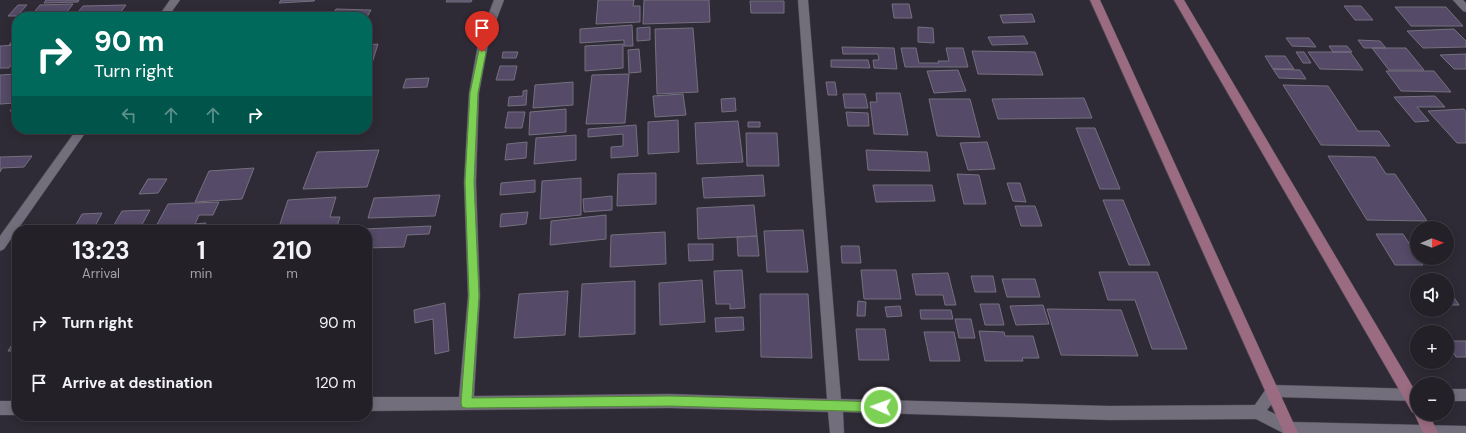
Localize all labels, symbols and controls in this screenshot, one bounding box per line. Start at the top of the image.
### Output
pin [465,11,499,52]
icon: arrive [471,17,493,39]
text: 90 m [94,23,164,60]
icon: right [28,28,80,80]
text: Turn right [94,59,174,83]
icon: left [118,104,140,126]
icon: ahead [160,104,182,126]
icon: ahead [202,104,224,126]
icon: right [244,104,266,126]
north arrow [1410,221,1454,265]
map controls [1410,221,1454,421]
text: 13:23 [72,235,130,266]
text: 1 [197,235,205,266]
text: 210 [272,235,312,266]
text: Arrival [82,265,120,282]
text: min [190,265,212,282]
text: m [286,265,298,282]
button: sound [1410,273,1454,317]
icon: right [28,312,50,334]
text: Turn right [62,313,133,333]
text: 90 m [319,313,356,333]
button: + [1410,325,1454,369]
icon: arrive [28,372,50,394]
text: Arrive at destination [62,373,213,393]
text: 120 m [315,373,356,393]
button: − [1410,377,1454,421]
position arrow [860,386,902,428]

